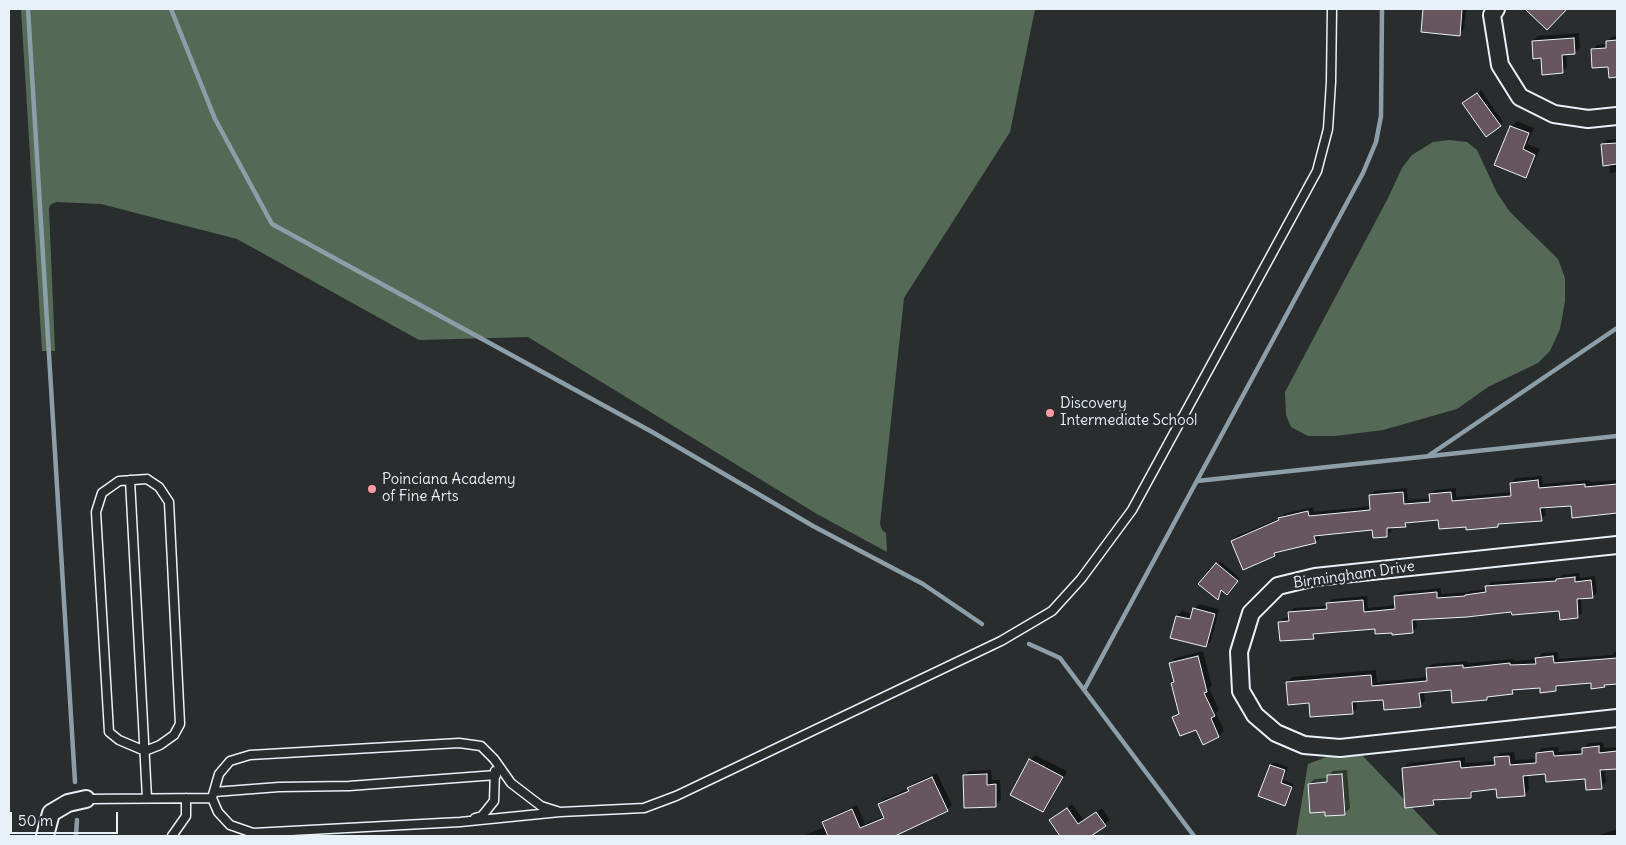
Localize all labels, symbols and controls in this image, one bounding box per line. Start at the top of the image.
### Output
place label: Discovery Intermediate School [1060,395,1197,430]
marker: Discovery Intermediate School [1044,407,1056,419]
place label: Poinciana Academy of Fine Arts [382,471,516,506]
marker: Poinciana Academy of Fine Arts [366,483,378,495]
street label: Birmingham Drive [1292,558,1416,592]
scale bar [12,802,120,834]
text: 50 m [18,811,53,830]

